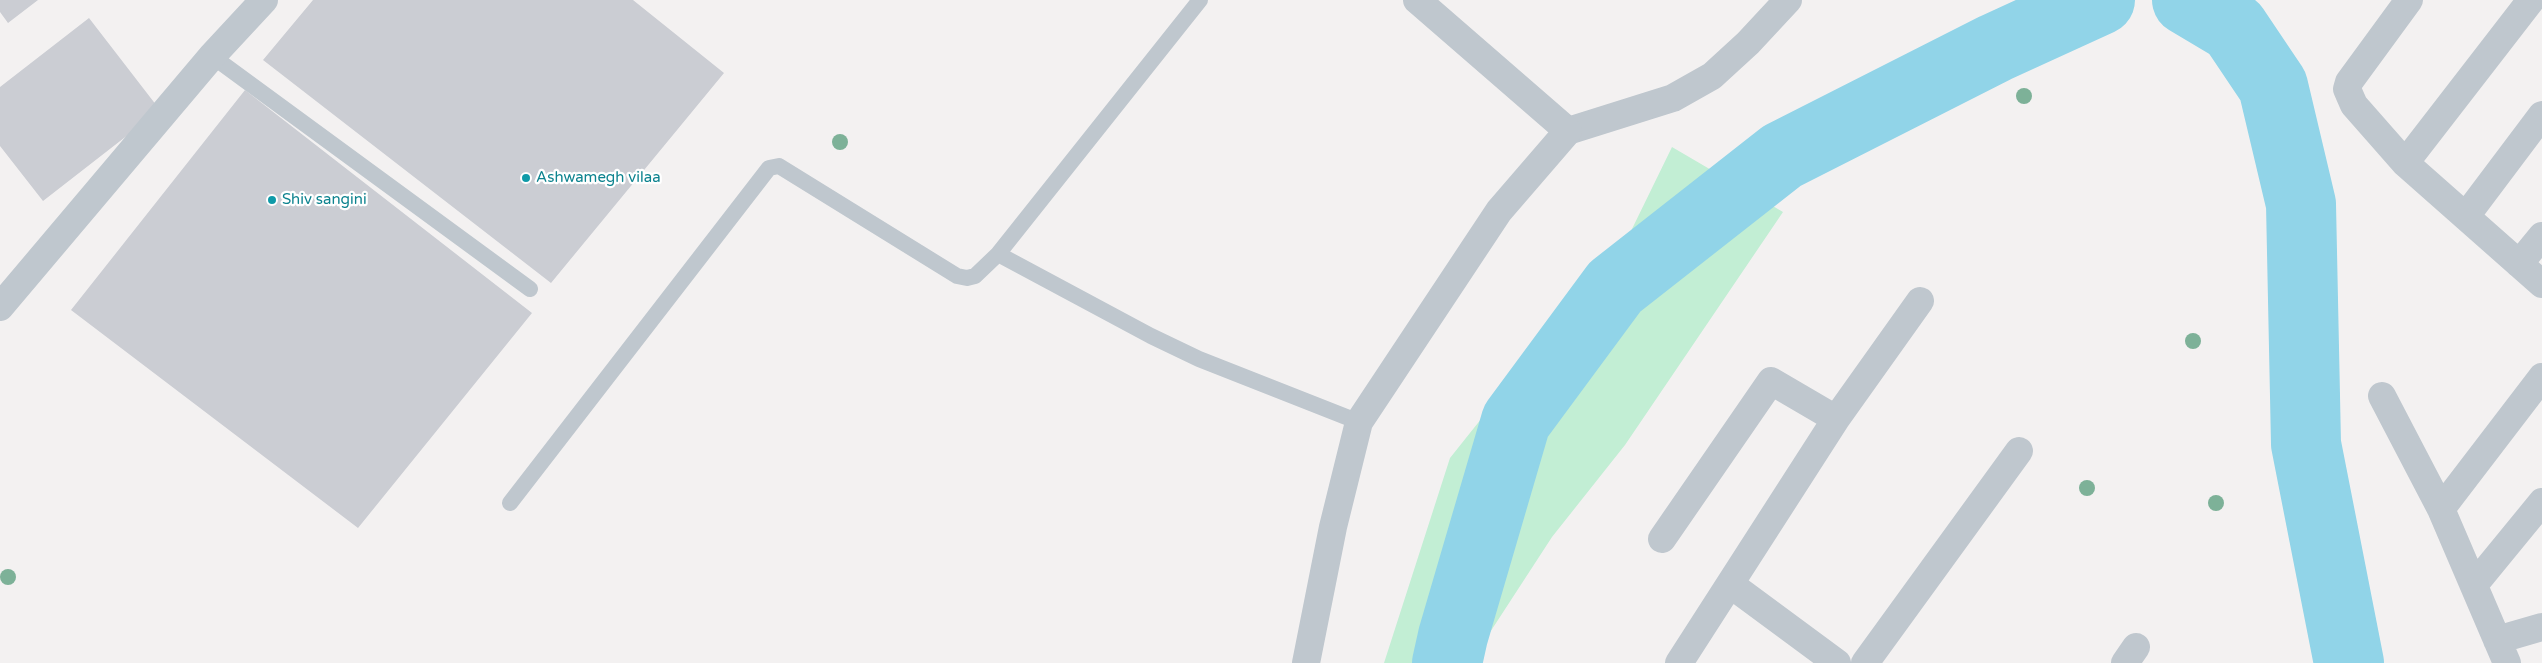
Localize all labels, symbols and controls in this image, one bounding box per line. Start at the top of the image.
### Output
place label: Ashwamegh vilaa [536,169,661,187]
marker: Ashwamegh vilaa [520,172,532,184]
place label: Shiv sangini [282,191,367,209]
marker: Shiv sangini [266,194,278,206]

